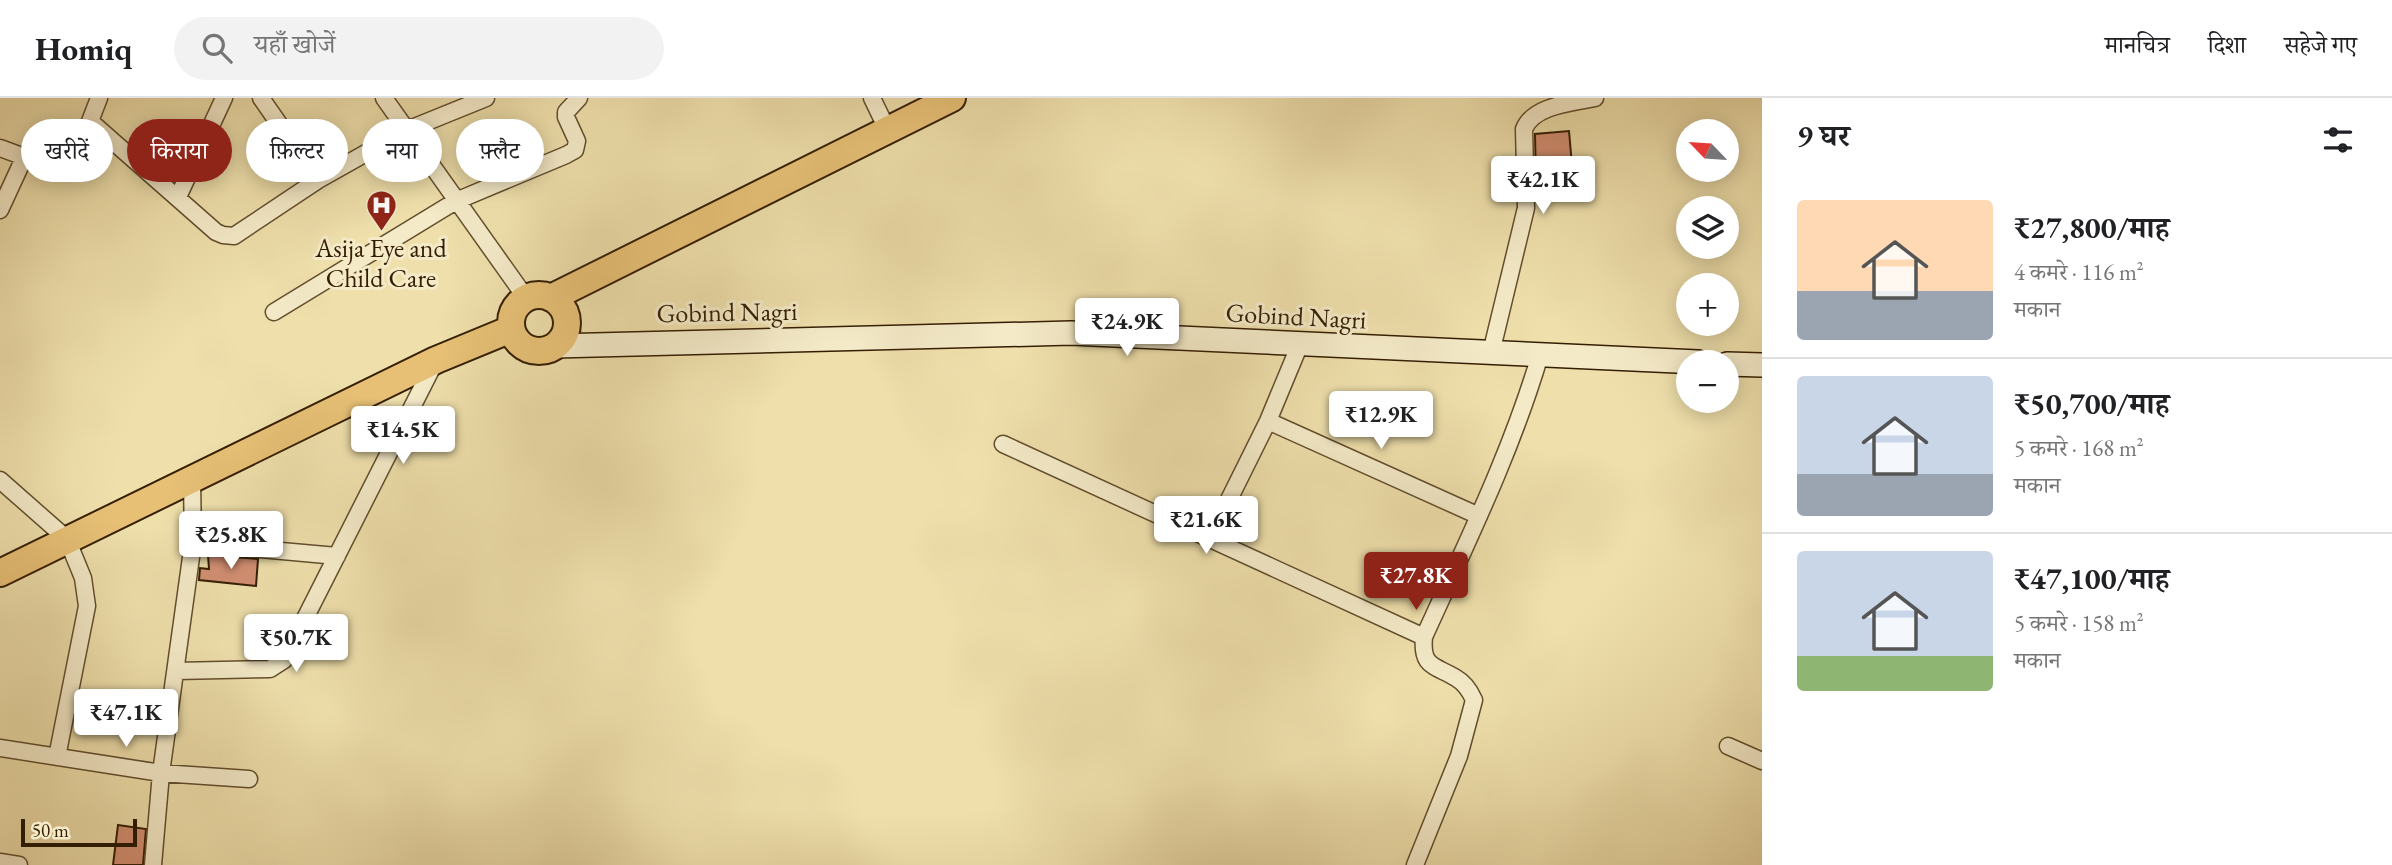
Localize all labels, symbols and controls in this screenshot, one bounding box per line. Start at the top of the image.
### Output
search box [174,17,664,80]
text: Homiq [35,27,132,70]
text: यहाँ खोजें [254,27,335,61]
icon: search [198,29,236,67]
text: मानचित्र [2105,29,2170,60]
text: दिशा [2208,29,2246,60]
text: सहेजे गए [2284,29,2357,60]
text: 9 घर [1797,116,1850,155]
chip: खरीदें [21,119,113,182]
chip: किराया [127,119,232,182]
chip: फ़िल्टर [246,119,348,182]
chip: नया [362,119,442,182]
chip: फ़्लैट [456,119,544,182]
north arrow [1676,119,1740,182]
map controls [1676,119,1739,413]
icon: filters [2319,121,2357,159]
pin: ₹42.1K [1486,156,1600,216]
text: ₹42.1K [1507,164,1579,194]
hospital icon: Asija Eye and Child Care [364,188,398,232]
button: layers [1676,196,1739,259]
text: ₹27,800/माह [2014,208,2169,247]
icon: home [1853,228,1937,312]
place label: Asija Eye and Child Care [314,231,448,295]
text: 4 कमरे · 116 m² [2014,257,2144,287]
button: + [1676,273,1739,336]
street label: Gobind Nagri [656,294,798,330]
text: मकान [2014,294,2061,324]
street label: Gobind Nagri [1225,295,1367,337]
pin: ₹24.9K [1070,299,1184,358]
text: ₹24.9K [1091,306,1163,336]
button: − [1676,350,1739,413]
text: ₹50,700/माह [2014,384,2169,423]
pin: ₹12.9K [1324,392,1438,451]
text: ₹12.9K [1345,399,1417,429]
icon: home [1853,404,1937,488]
pin: ₹14.5K [346,406,460,466]
text: ₹14.5K [367,414,439,444]
text: 5 कमरे · 168 m² [2014,433,2144,463]
text: मकान [2014,470,2061,500]
pin: ₹21.6K [1149,496,1263,556]
text: ₹21.6K [1170,504,1242,534]
pin: ₹25.8K [174,512,288,571]
text: ₹25.8K [195,519,267,549]
pin: ₹27.8K [1359,552,1473,612]
text: ₹47,100/माह [2014,559,2169,598]
text: ₹27.8K [1380,560,1452,590]
icon: home [1853,579,1937,663]
text: 5 कमरे · 158 m² [2014,608,2144,638]
pin: ₹50.7K [239,614,353,674]
text: ₹50.7K [260,622,332,652]
text: मकान [2014,645,2061,675]
pin: ₹47.1K [69,690,183,749]
text: ₹47.1K [90,697,162,727]
scale bar [21,816,136,848]
text: 50 m [32,818,69,843]

